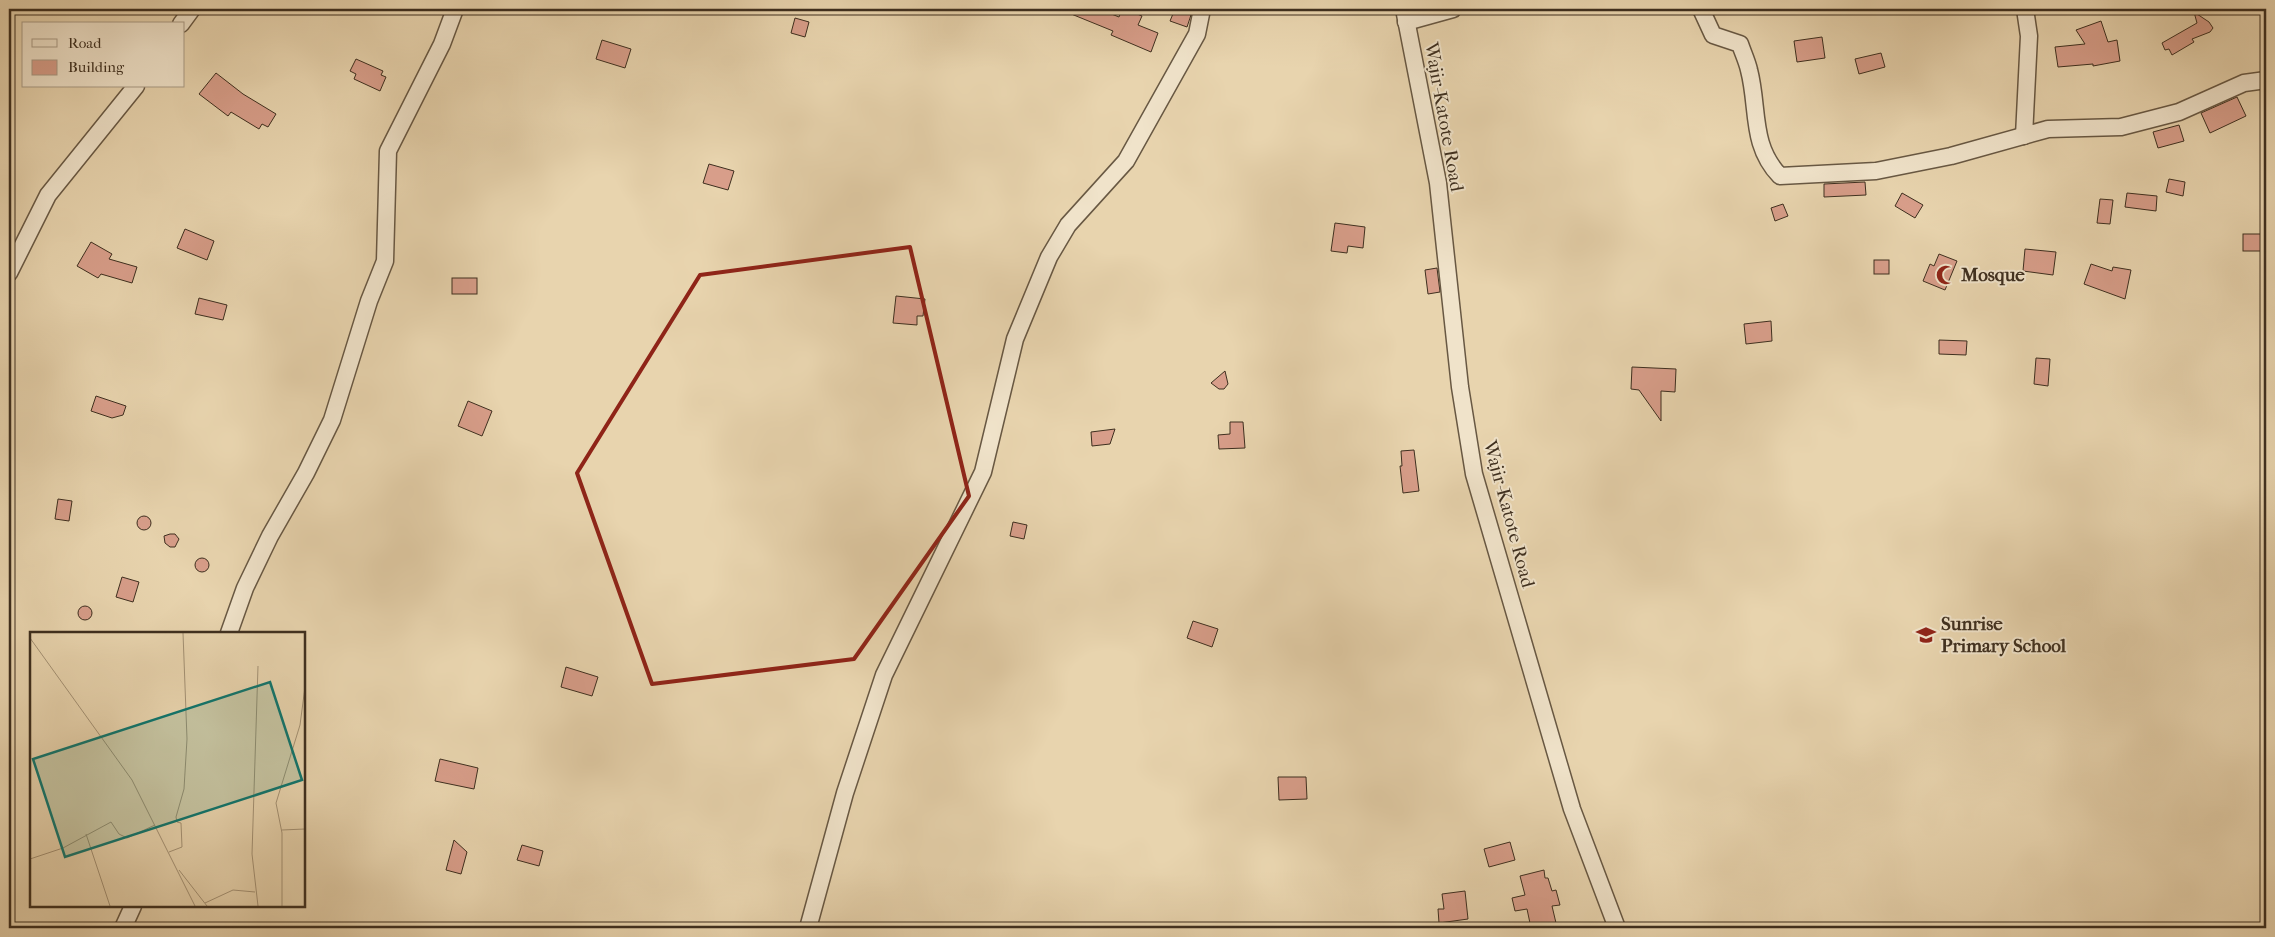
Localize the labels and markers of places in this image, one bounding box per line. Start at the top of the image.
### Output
mosque icon: Mosque [1935,264,1957,286]
place label: Mosque [1960,264,2025,286]
place label: Sunrise Primary School [1941,613,2067,657]
school or university icon: Sunrise Primary School [1915,624,1937,646]

